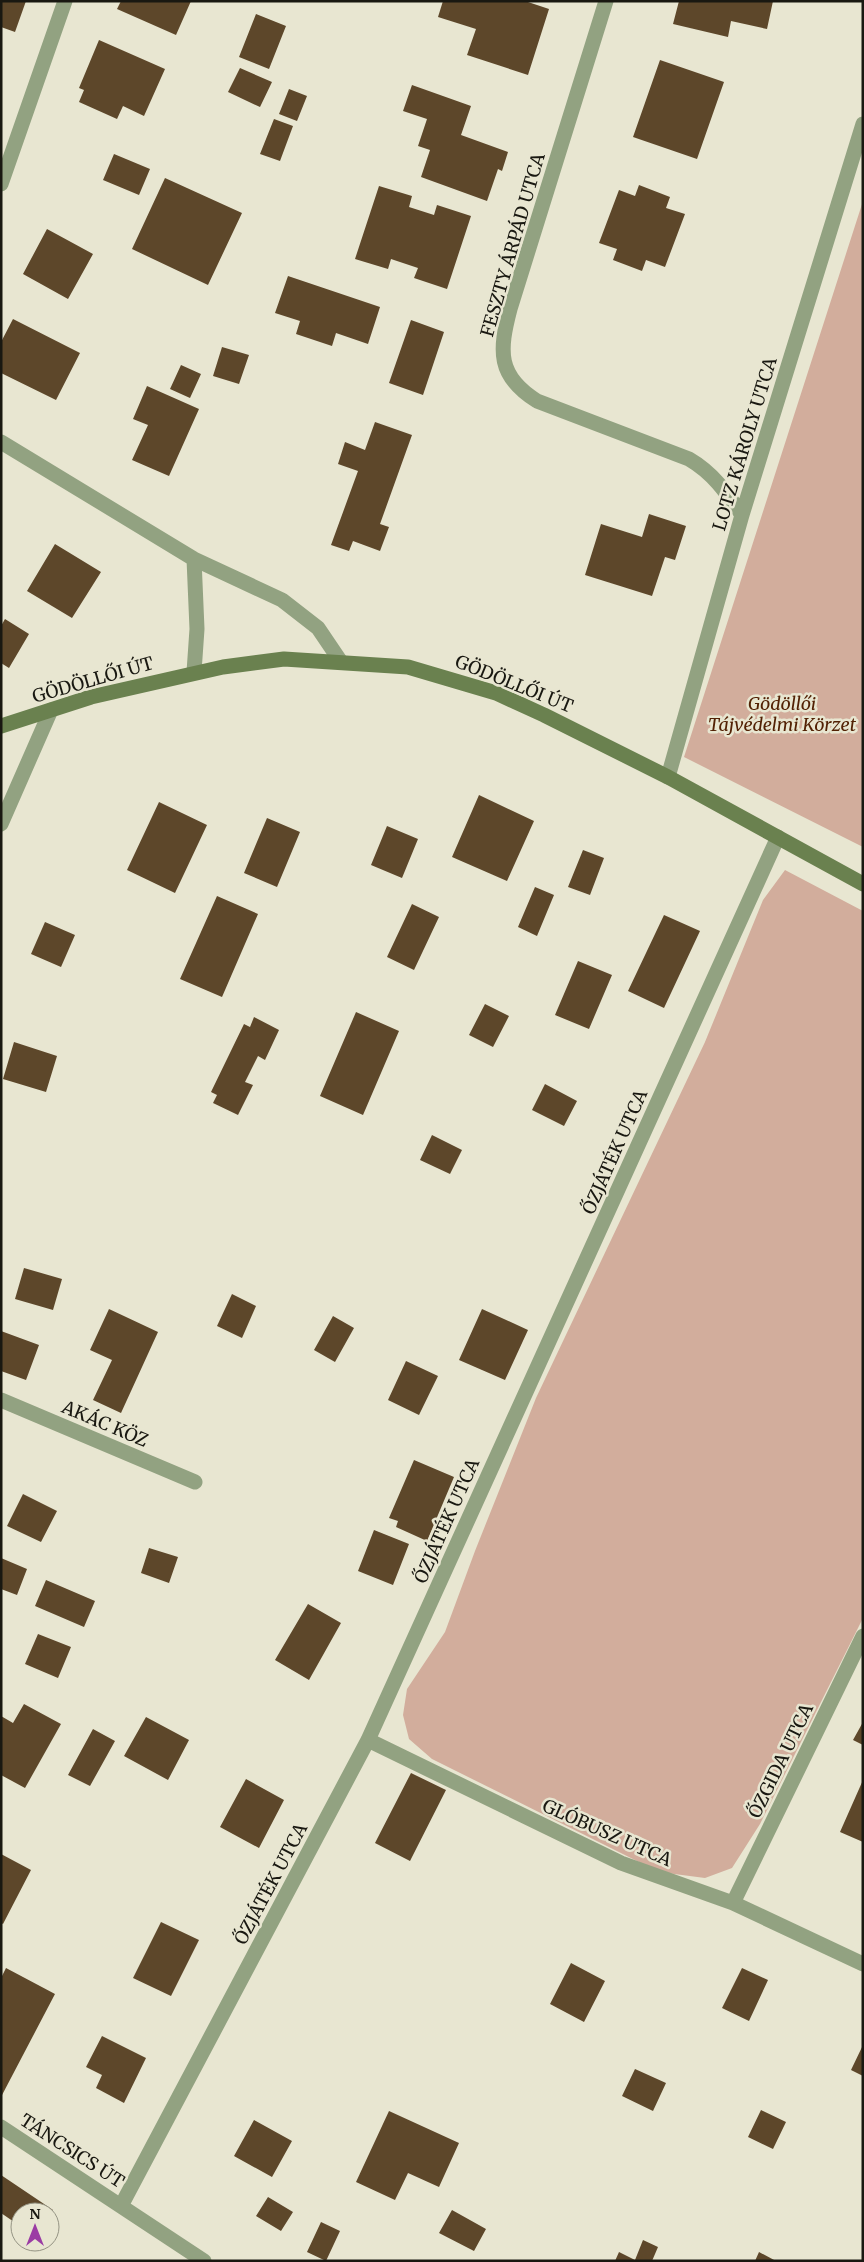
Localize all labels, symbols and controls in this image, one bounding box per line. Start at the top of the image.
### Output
street label: FESZTY ÁRPÁD UTCA [475,150,550,339]
street label: LOTZ KÁROLY UTCA [707,354,782,533]
street label: GÖDÖLLŐI ÚT [452,649,577,718]
street label: GÖDÖLLŐI ÚT [30,651,157,708]
park label: Gödöllői Tájvédelmi Körzet [708,692,857,736]
street label: ŐZJÁTÉK UTCA [577,1086,652,1218]
street label: AKÁC KÖZ [58,1395,152,1452]
street label: ŐZJÁTÉK UTCA [409,1455,484,1587]
street label: ŐZGIDA UTCA [743,1700,818,1822]
street label: GLÓBUSZ UTCA [539,1794,676,1871]
street label: ŐZJÁTÉK UTCA [229,1819,312,1948]
street label: TÁNCSICS ÚT [16,2108,129,2193]
north arrow [10,2202,60,2252]
text: N [29,2205,41,2223]

